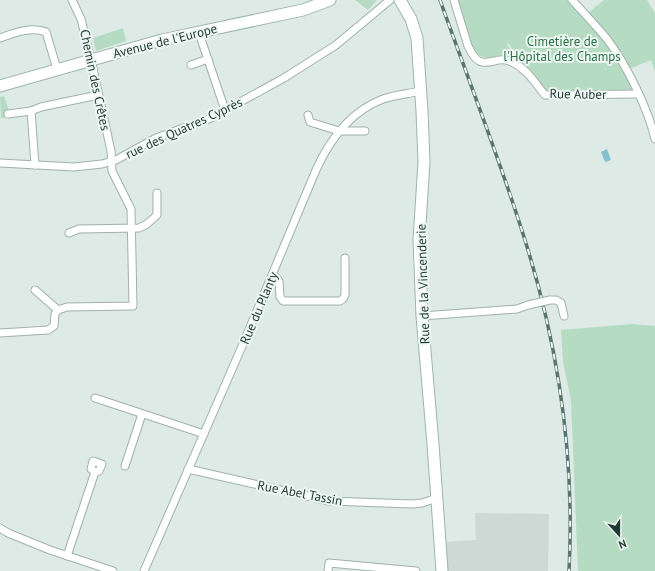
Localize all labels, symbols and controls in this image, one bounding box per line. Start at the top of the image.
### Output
street label: Avenue de l'Europe [111,20,219,62]
street label: Chemin des Crêtes [76,28,114,132]
park label: Cimetière de l'Hôpital des Champs [503,33,621,65]
street label: Rue Auber [549,85,607,103]
street label: rue des Quatres Cyprès [123,93,245,163]
street label: Rue de la Vincenderie [412,224,434,344]
street label: Rue du Planty [236,269,282,347]
street label: Rue Abel Tassin [256,476,344,510]
north arrow [599,515,639,555]
text: N [617,537,628,552]

